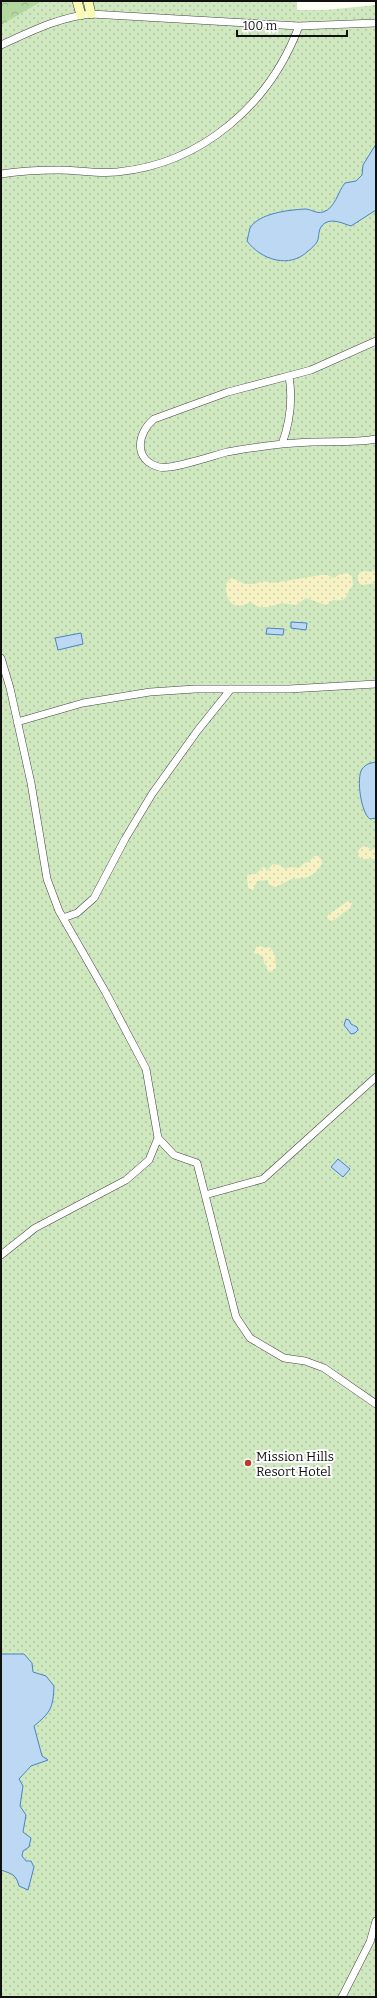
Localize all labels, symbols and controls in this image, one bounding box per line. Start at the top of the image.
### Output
scale bar [237,12,347,38]
text: 100 m [243,19,278,33]
place label: Mission Hills Resort Hotel [256,1449,334,1479]
marker: Mission Hills Resort Hotel [243,1458,253,1468]

